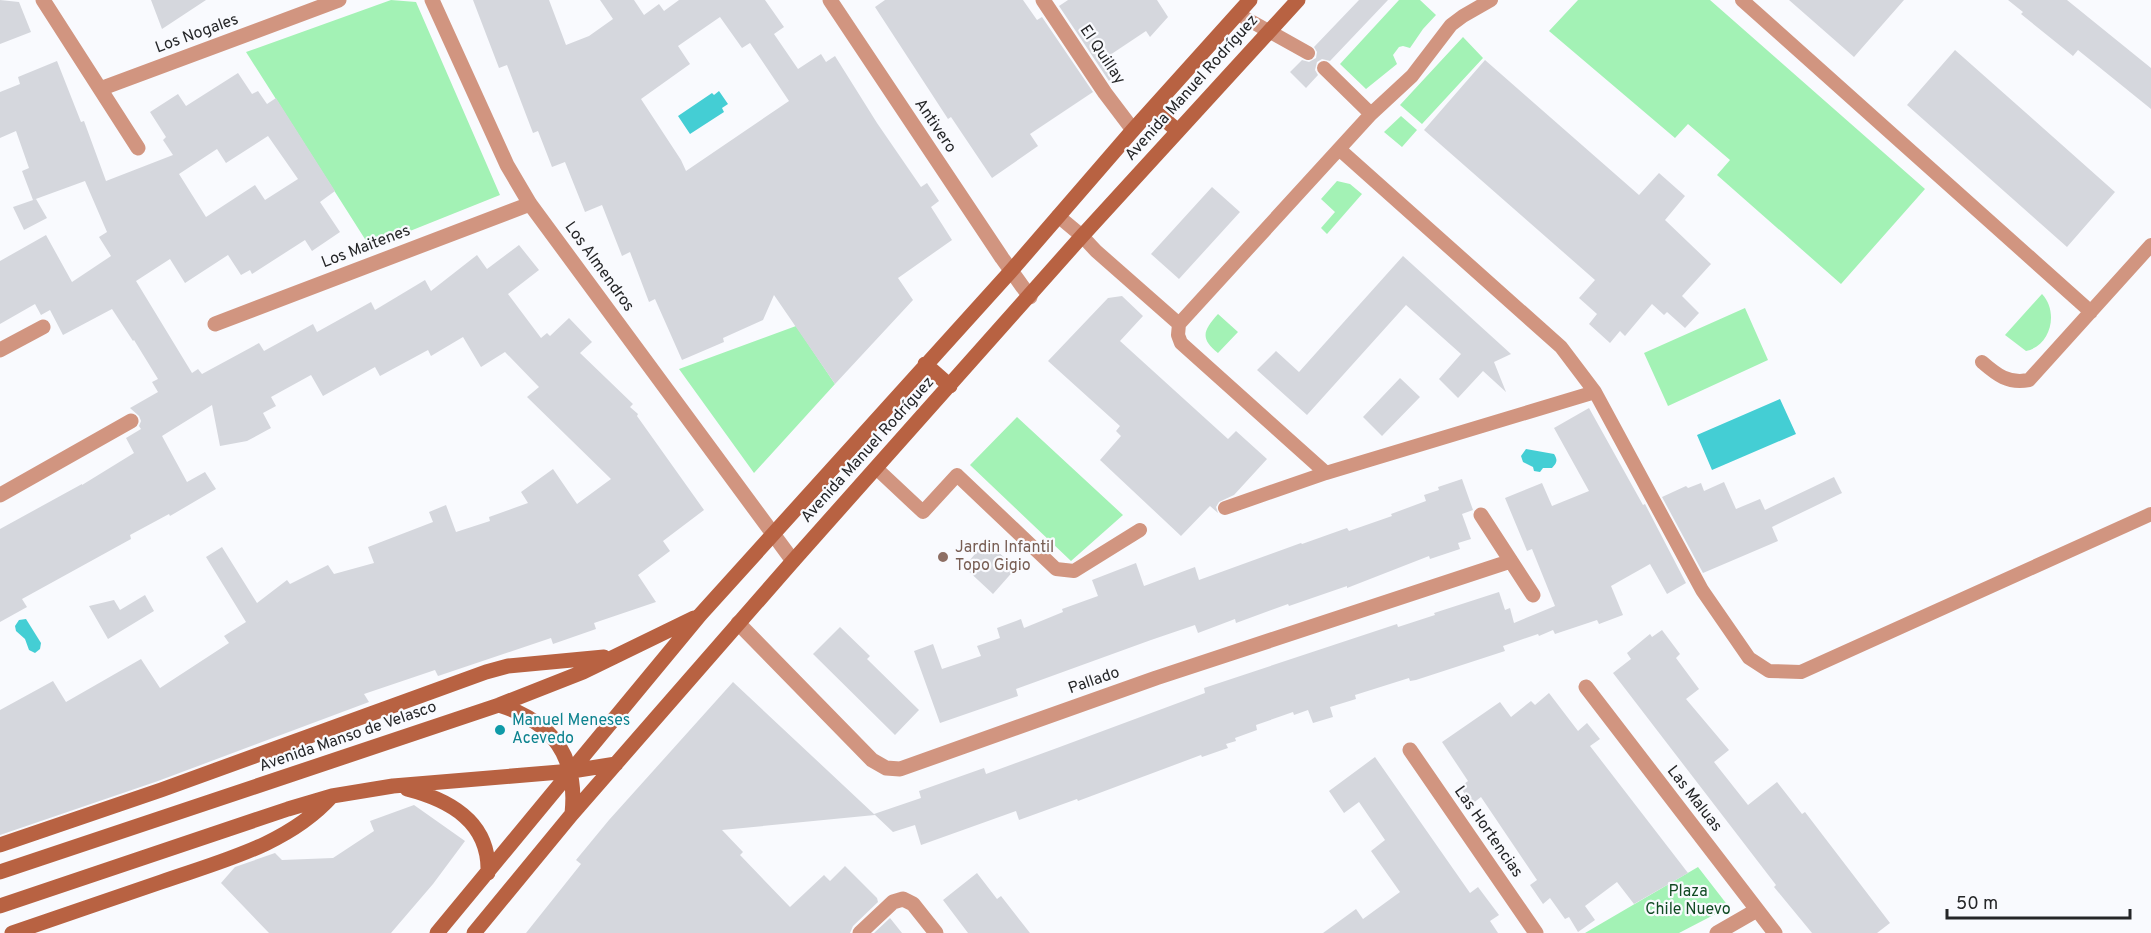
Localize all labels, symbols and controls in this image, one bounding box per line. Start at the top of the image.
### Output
street label: Los Nogales [153,10,241,58]
street label: Avenida Manuel Rodríguez [1121,11,1263,165]
street label: El Quillay [1075,21,1129,89]
street label: Antivero [910,95,960,157]
street label: Los Almendros [560,218,638,316]
street label: Los Maitenes [319,221,413,273]
street label: Avenida Manuel Rodríguez [797,373,939,527]
place label: Jardin Infantil Topo Gigio [955,538,1054,576]
marker: Jardin Infantil Topo Gigio [936,550,950,564]
street label: Pallado [1066,663,1122,699]
street label: Avenida Manso de Velasco [257,697,439,777]
place label: Manuel Meneses Acevedo [512,711,630,749]
marker: Manuel Meneses Acevedo [493,723,507,737]
street label: Las Maluas [1662,762,1726,836]
street label: Las Hortencias [1449,782,1527,882]
park label: Plaza Chile Nuevo [1645,882,1731,920]
scale bar [1947,882,2130,920]
text: 50 m [1956,893,1998,916]

